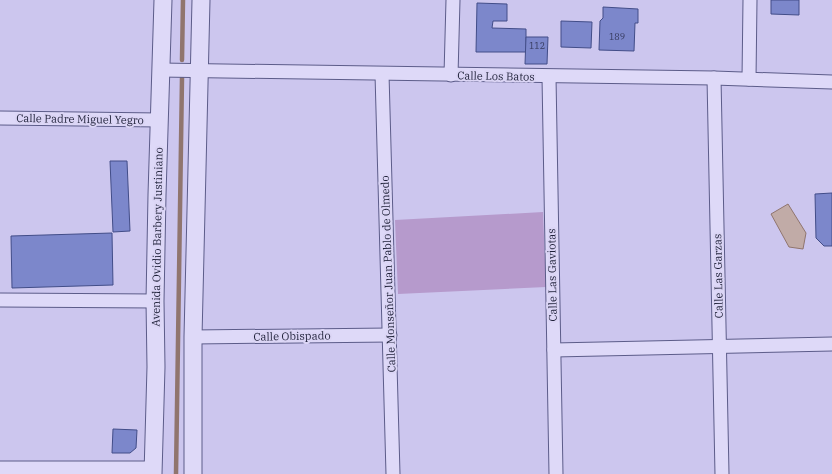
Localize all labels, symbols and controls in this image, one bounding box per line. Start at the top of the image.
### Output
house number: 189 [609,31,625,42]
house number: 112 [529,40,545,51]
street label: Calle Los Batos [457,68,535,84]
street label: Calle Padre Miguel Yegro [16,111,144,127]
street label: Avenida Ovidio Barbery Justiniano [148,147,166,327]
street label: Calle Monseñor Juan Pablo de Olmedo [378,175,398,373]
street label: Calle Las Gaviotas [544,228,560,322]
street label: Calle Las Garzas [710,234,726,318]
street label: Calle Obispado [253,328,331,344]

